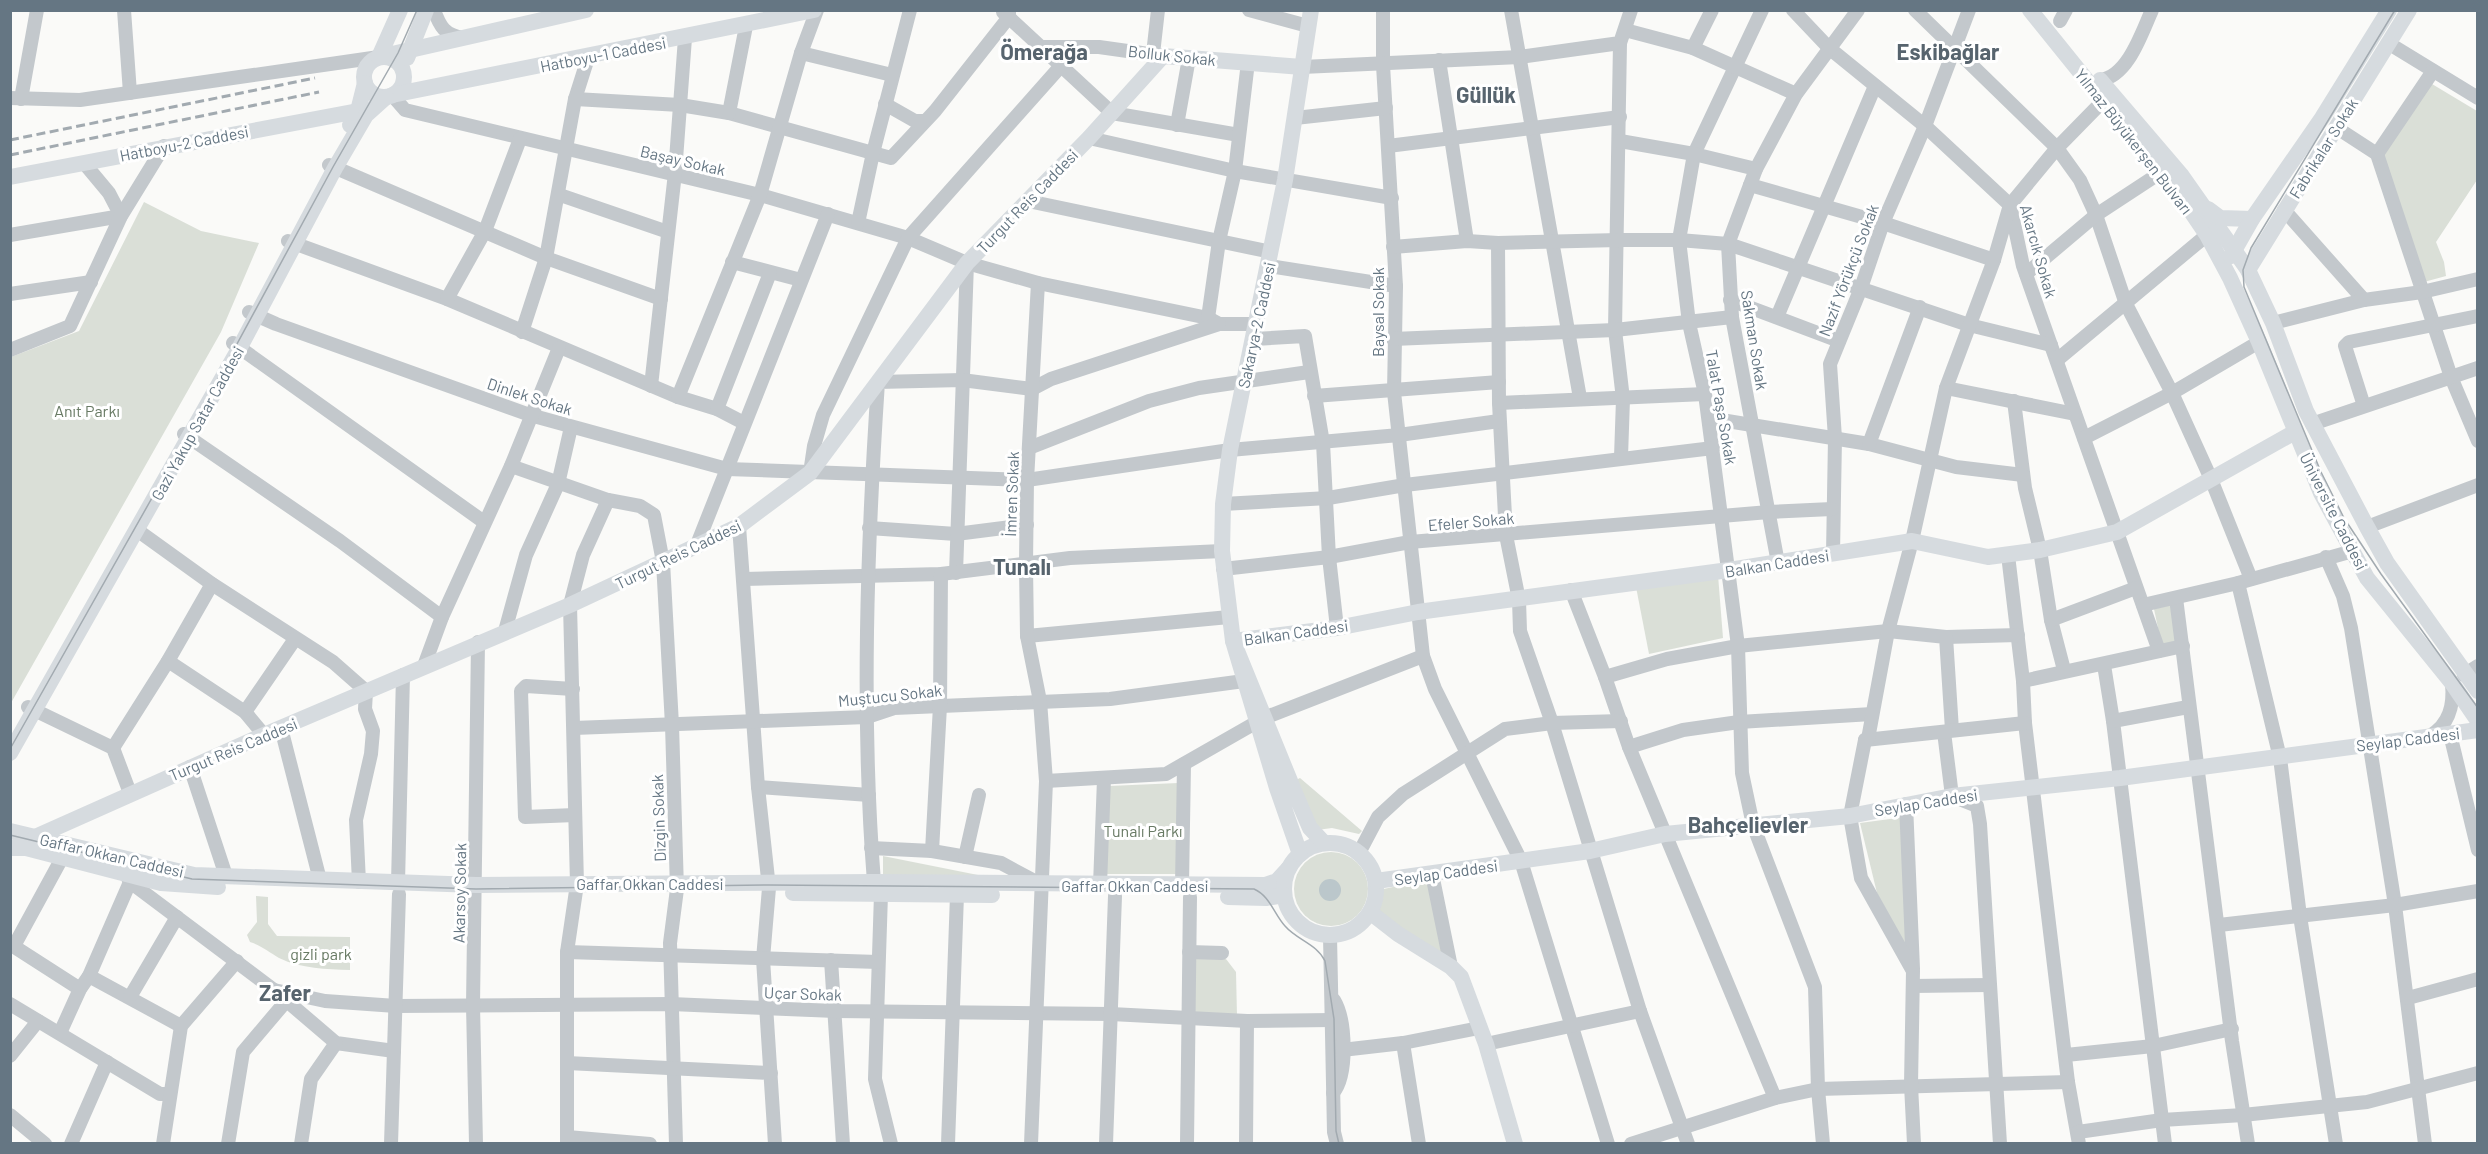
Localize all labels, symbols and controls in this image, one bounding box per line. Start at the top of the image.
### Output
street label: Hatboyu-1 Caddesi [538,32,668,76]
district label: Ömerağa [1000,38,1088,64]
district label: Eskibağlar [1897,38,2000,64]
street label: Bolluk Sokak [1127,41,1217,69]
street label: Yılmaz Büyükerşen Bulvarı [2071,65,2197,217]
district label: Güllük [1456,81,1516,107]
street label: Fabrikalar Sokak [2285,94,2361,202]
street label: Hatboyu-2 Caddesi [118,121,250,165]
street label: Başay Sokak [639,141,727,179]
street label: Turgut Reis Caddesi [972,145,1082,257]
street label: Nazif Yörükçü Sokak [1814,201,1882,339]
street label: Akarcık Sokak [2017,202,2061,300]
street label: Sakarya-2 Caddesi [1233,260,1279,390]
street label: Baysal Sokak [1368,267,1387,357]
street label: Sakman Sokak [1738,289,1772,391]
street label: Gazi Yakup Satar Caddesi [147,343,247,503]
street label: Talat Paşa Sokak [1703,348,1741,466]
street label: Dinlek Sokak [485,373,575,419]
park label: Anıt Parkı [54,401,120,420]
street label: Üniversite Caddesi [2296,449,2372,573]
street label: İmren Sokak [1000,451,1022,537]
street label: Efeler Sokak [1427,508,1515,534]
street label: Turgut Reis Caddesi [612,515,744,593]
street label: Balkan Caddesi [1724,545,1830,581]
district label: Tunalı [993,553,1051,579]
street label: Balkan Caddesi [1243,615,1349,649]
street label: Muştucu Sokak [837,680,943,710]
street label: Turgut Reis Caddesi [166,713,300,785]
street label: Seylap Caddesi [2355,723,2461,755]
street label: Dizgin Sokak [647,774,669,862]
street label: Seylap Caddesi [1873,784,1979,820]
district label: Bahçelievler [1688,811,1809,837]
park label: Tunalı Parkı [1104,821,1182,840]
street label: Gaffar Okkan Caddesi [38,829,186,881]
street label: Akarsoy Sokak [449,843,469,943]
street label: Seylap Caddesi [1393,855,1499,889]
street label: Gaffar Okkan Caddesi [576,874,724,893]
street label: Gaffar Okkan Caddesi [1061,876,1209,895]
park label: gizli park [290,944,352,963]
district label: Zafer [259,979,312,1005]
street label: Uçar Sokak [764,982,842,1004]

